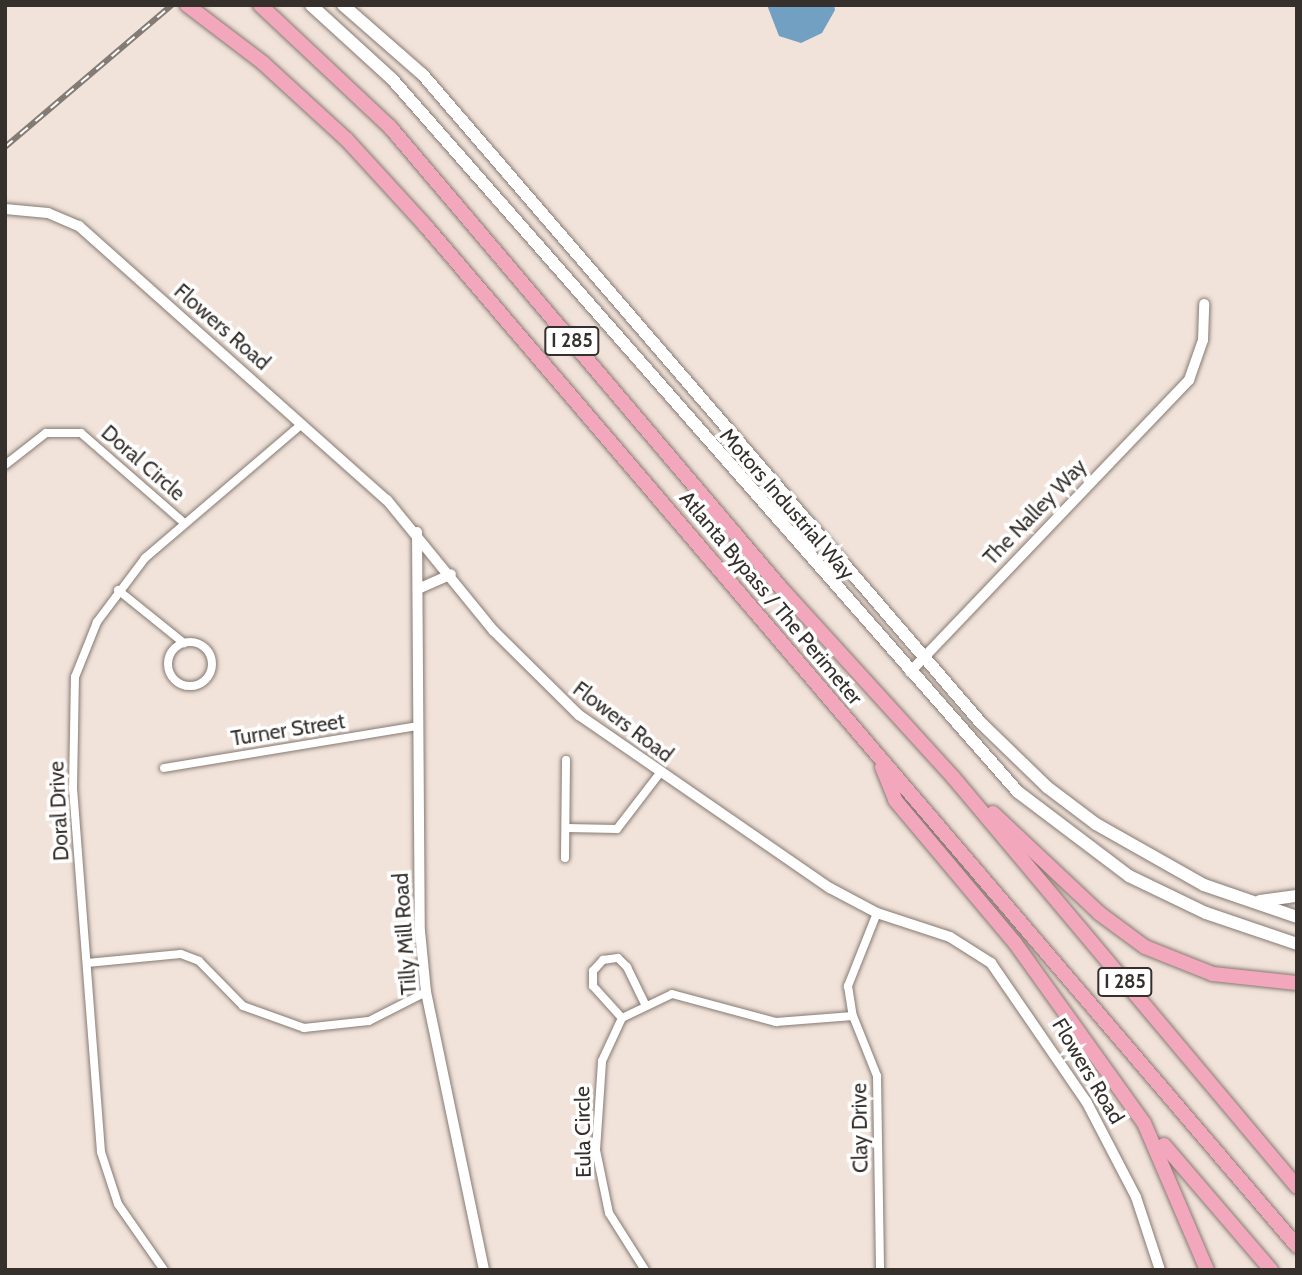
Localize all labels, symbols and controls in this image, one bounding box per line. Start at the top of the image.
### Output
street label: Flowers Road [169,279,275,375]
road number: I 285 [544,326,600,356]
street label: Doral Circle [96,420,190,506]
street label: Motors Industrial Way [714,423,860,585]
street label: The Nalley Way [978,454,1092,570]
street label: Atlanta Bypass / The Perimeter [674,486,868,710]
street label: Flowers Road [568,676,678,768]
street label: Turner Street [229,709,347,751]
street label: Doral Drive [44,760,74,862]
street label: Tilly Mill Road [388,872,422,996]
road number: I 285 [1097,966,1153,998]
street label: Flowers Road [1047,1014,1129,1128]
street label: Clay Drive [847,1083,873,1173]
street label: Eula Circle [570,1086,596,1178]

